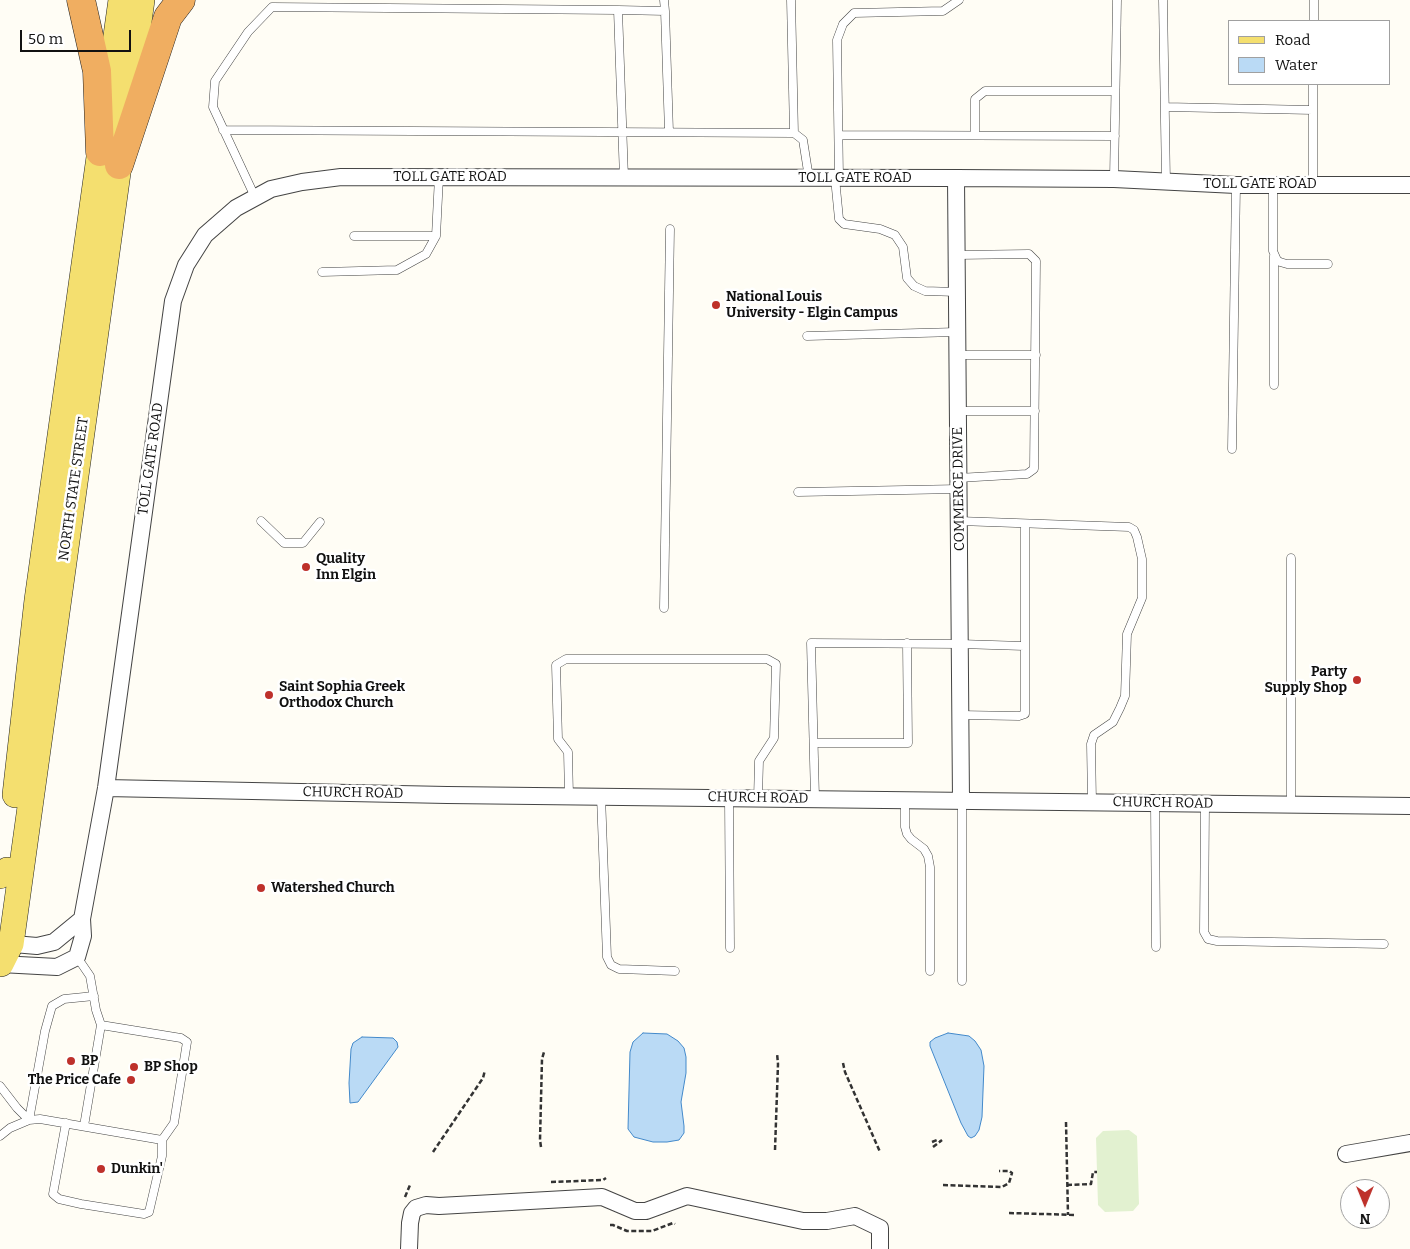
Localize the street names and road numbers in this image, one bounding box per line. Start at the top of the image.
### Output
street label: TOLL GATE ROAD [393,169,507,185]
street label: TOLL GATE ROAD [798,170,912,186]
street label: TOLL GATE ROAD [1203,176,1317,192]
street label: TOLL GATE ROAD [135,402,167,516]
street label: NORTH STATE STREET [56,416,92,562]
street label: COMMERCE DRIVE [950,427,968,551]
street label: CHURCH ROAD [302,784,404,802]
street label: CHURCH ROAD [707,789,809,807]
street label: CHURCH ROAD [1112,794,1214,812]

